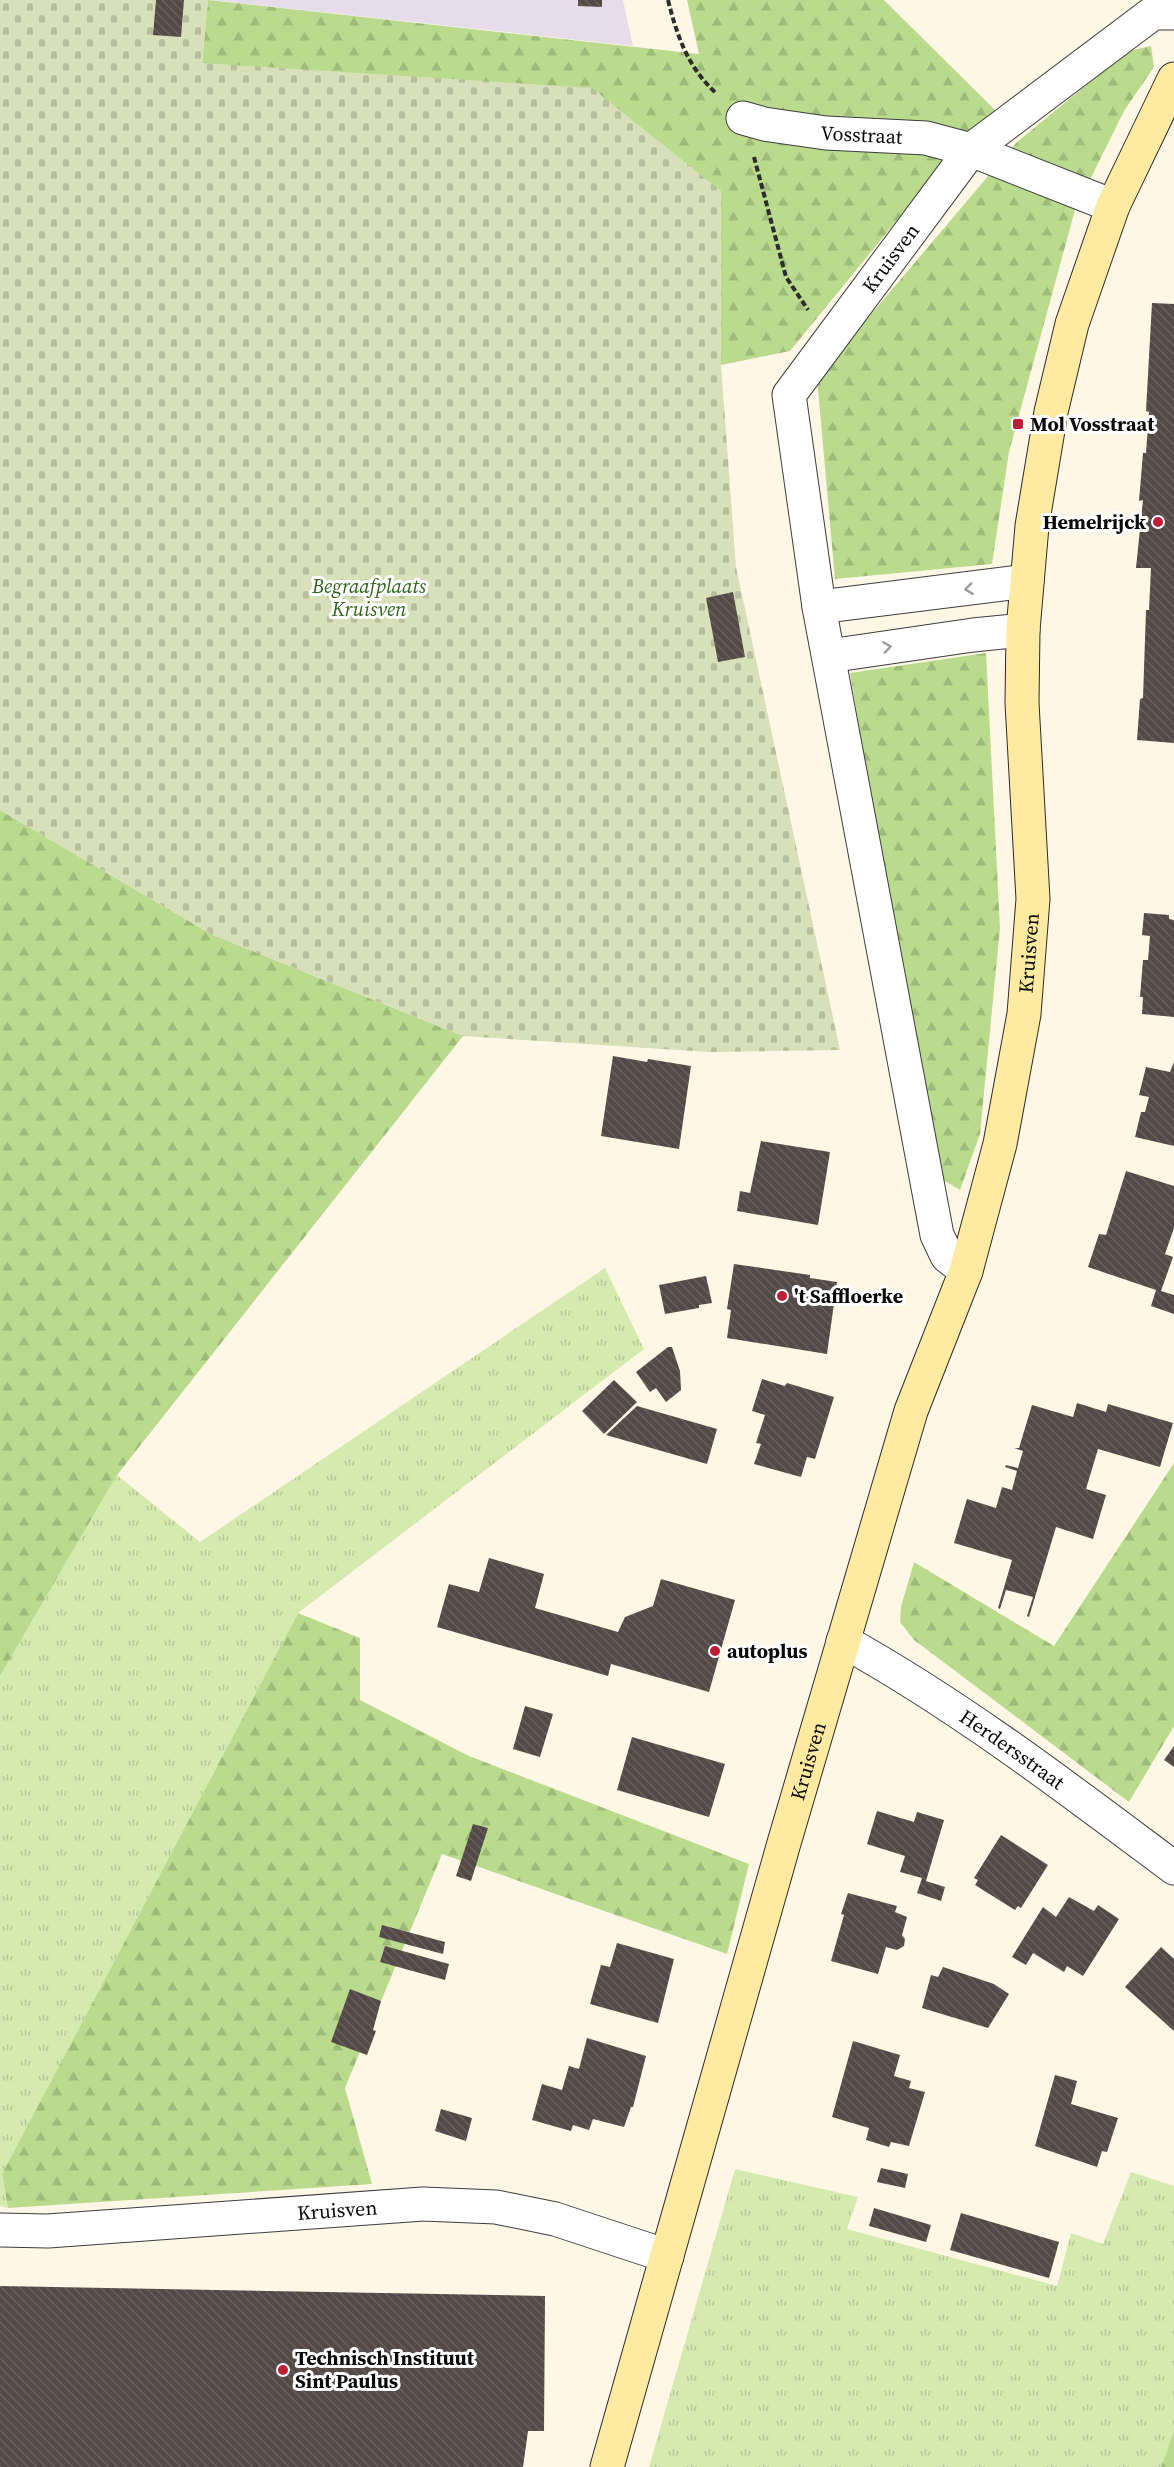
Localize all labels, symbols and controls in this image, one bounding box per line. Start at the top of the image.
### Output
street label: Vosstraat [820,119,904,151]
street label: Kruisven [855,218,926,299]
place label: Mol Vosstraat [1030,410,1155,438]
marker: Mol Vosstraat [1011,417,1025,431]
place label: Hemelrijck [1043,508,1146,536]
marker: Hemelrijck [1151,515,1165,529]
park label: Begraafplaats Kruisven [311,572,427,623]
one-way arrow [964,582,974,594]
one-way arrow [883,642,892,654]
street label: Kruisven [1012,912,1046,994]
place label: 't Saffloerke [794,1282,903,1310]
marker: 't Saffloerke [775,1289,789,1303]
place label: autoplus [727,1637,808,1665]
marker: autoplus [708,1644,722,1658]
street label: Herdersstraat [954,1703,1071,1796]
street label: Kruisven [783,1719,833,1803]
street label: Kruisven [296,2193,378,2227]
place label: Technisch Instituut Sint Paulus [295,2344,475,2395]
marker: Technisch Instituut Sint Paulus [276,2363,290,2377]

